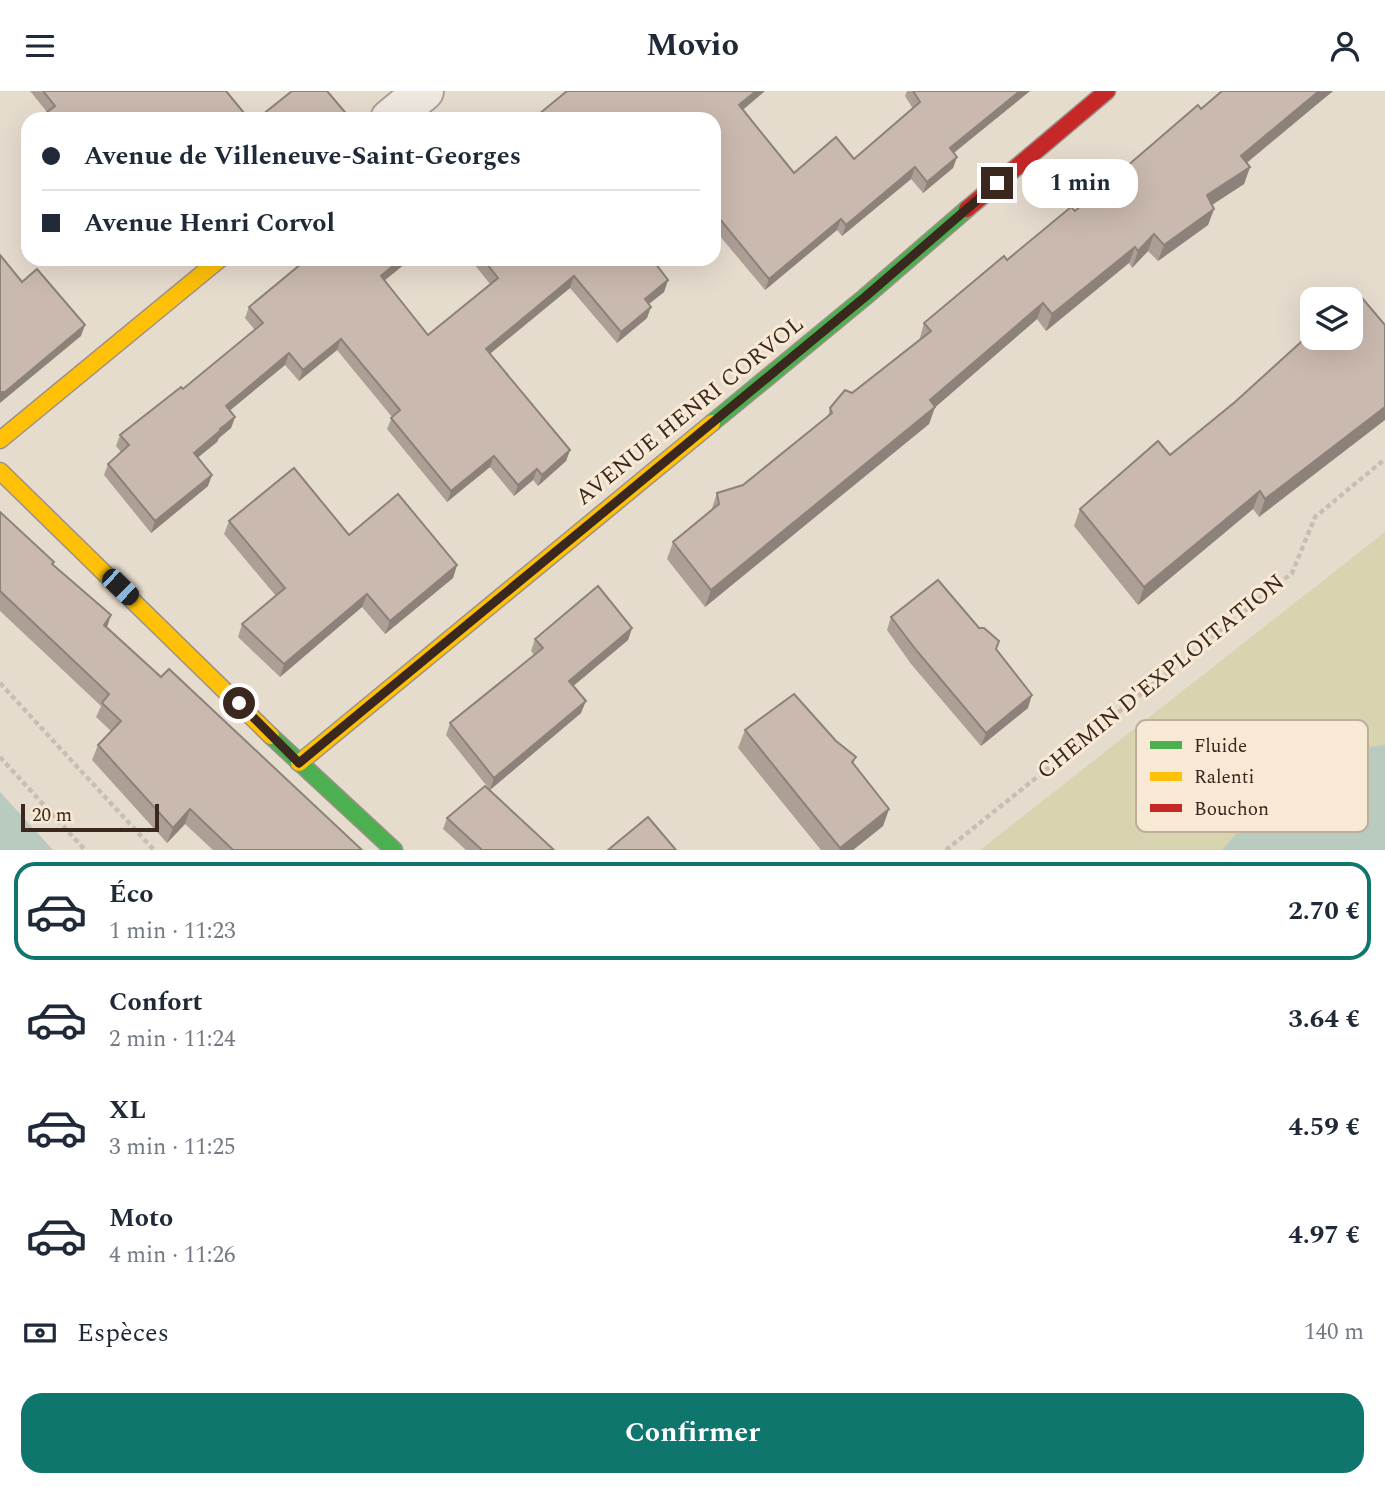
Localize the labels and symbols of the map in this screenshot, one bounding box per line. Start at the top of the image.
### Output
callout: 1 min [1021,159,1137,207]
route end [981,167,1013,199]
street label: AVENUE HENRI CORVOL [568,308,812,514]
car [98,565,143,609]
street label: CHEMIN D'EXPLOITATION [1029,566,1293,788]
route start [223,687,255,719]
legend [1136,720,1368,832]
text: Fluide [1194,732,1247,761]
text: Ralenti [1194,763,1254,792]
text: Bouchon [1194,795,1269,824]
scale bar [21,801,159,833]

